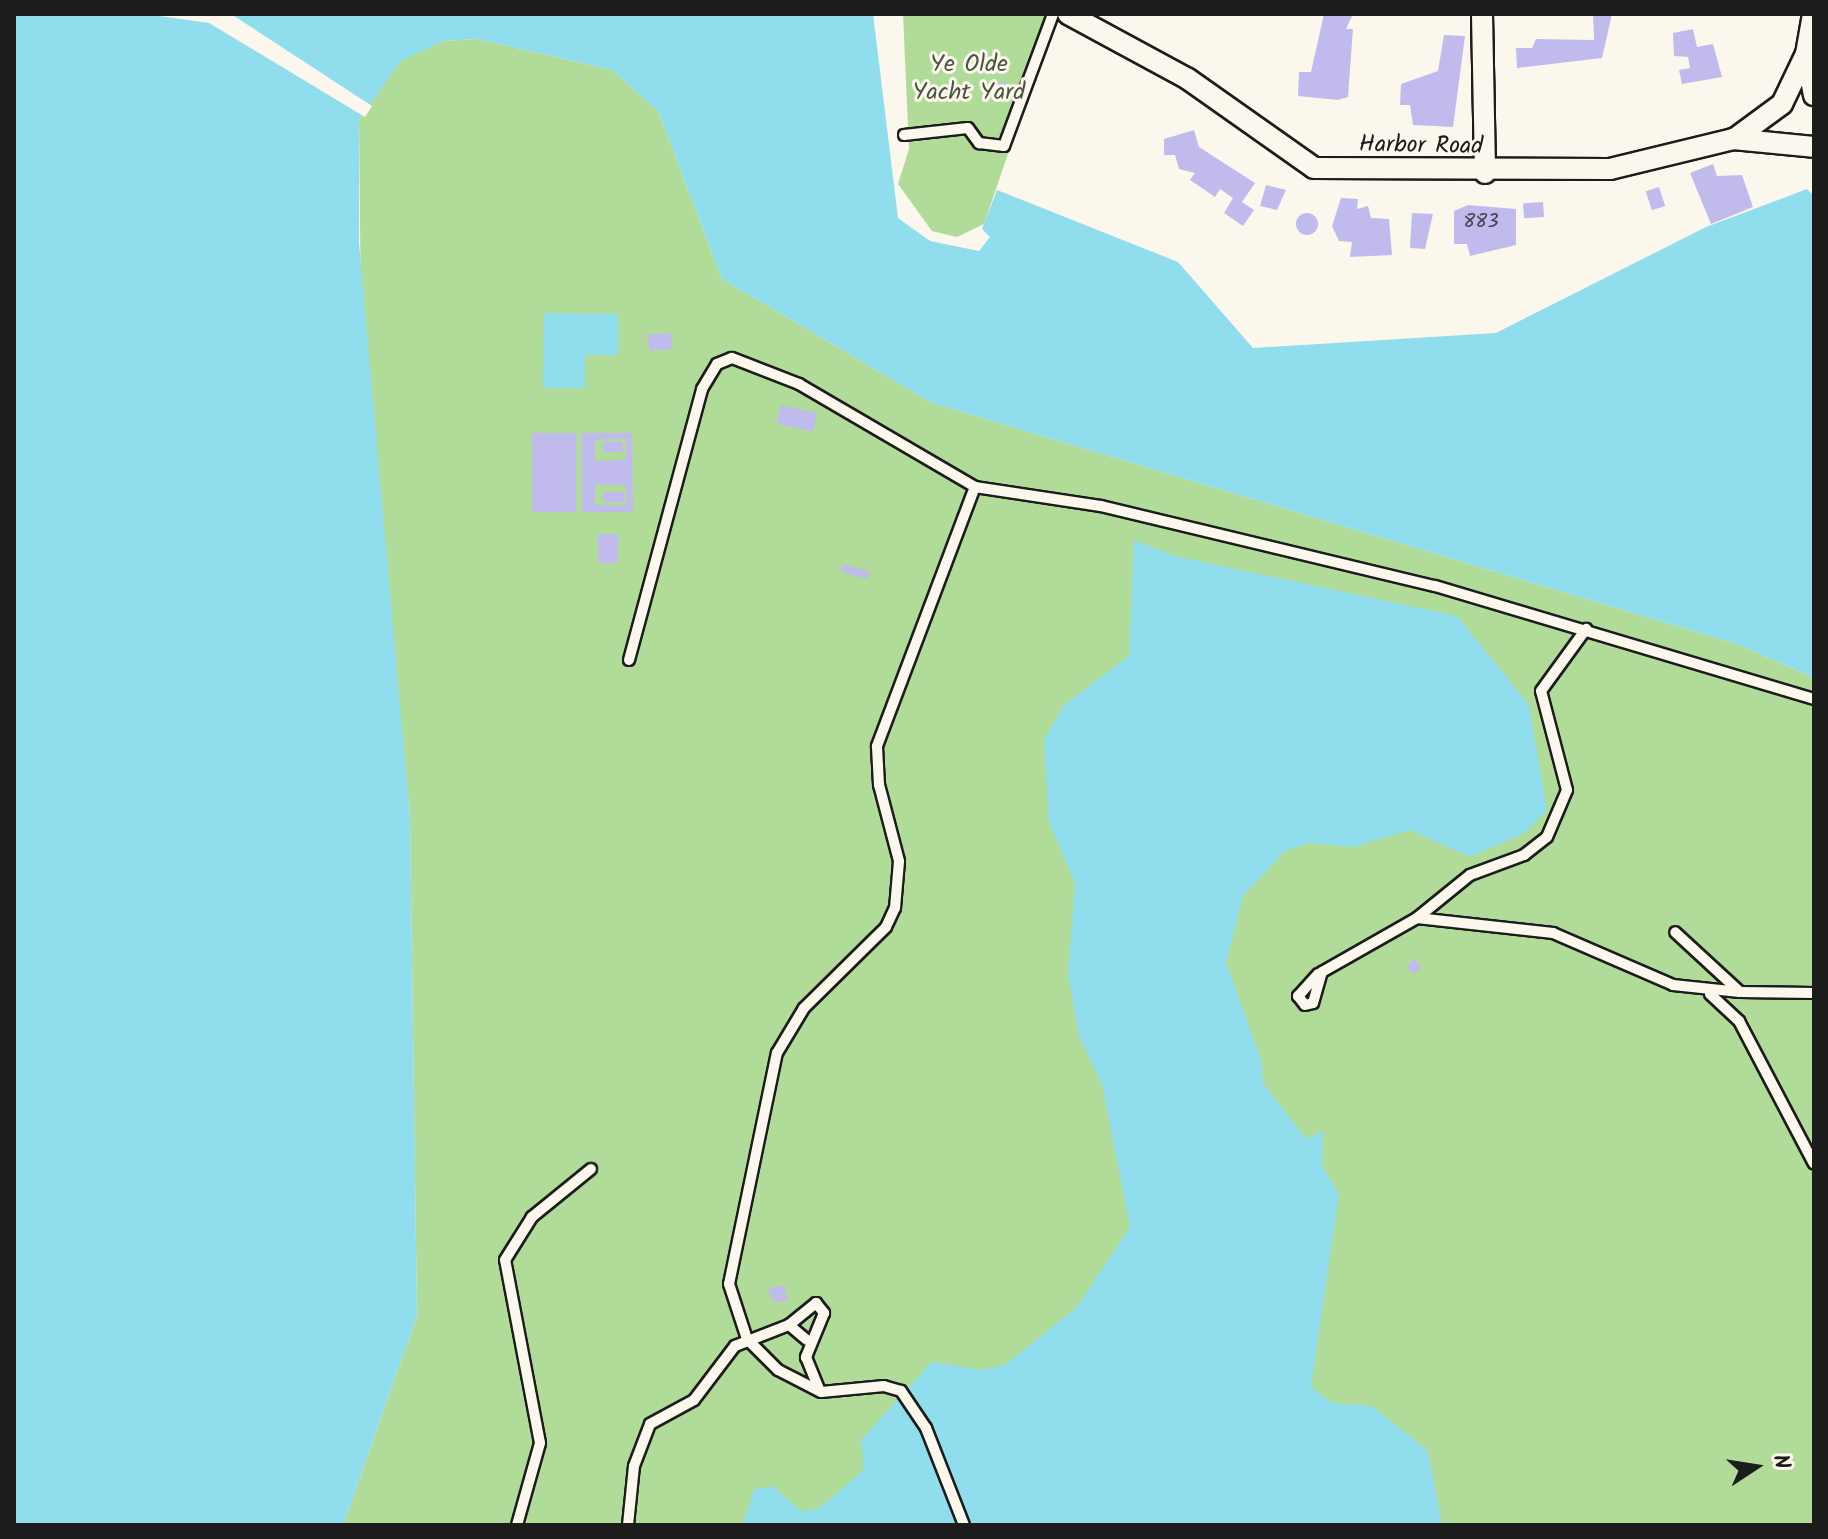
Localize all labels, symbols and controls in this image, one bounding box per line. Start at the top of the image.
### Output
park label: Ye Olde Yacht Yard [913,51,1025,107]
street label: Harbor Road [1359,131,1483,161]
house number: 883 [1463,210,1499,234]
north arrow [1716,1427,1796,1507]
text: N [1761,1451,1799,1472]

